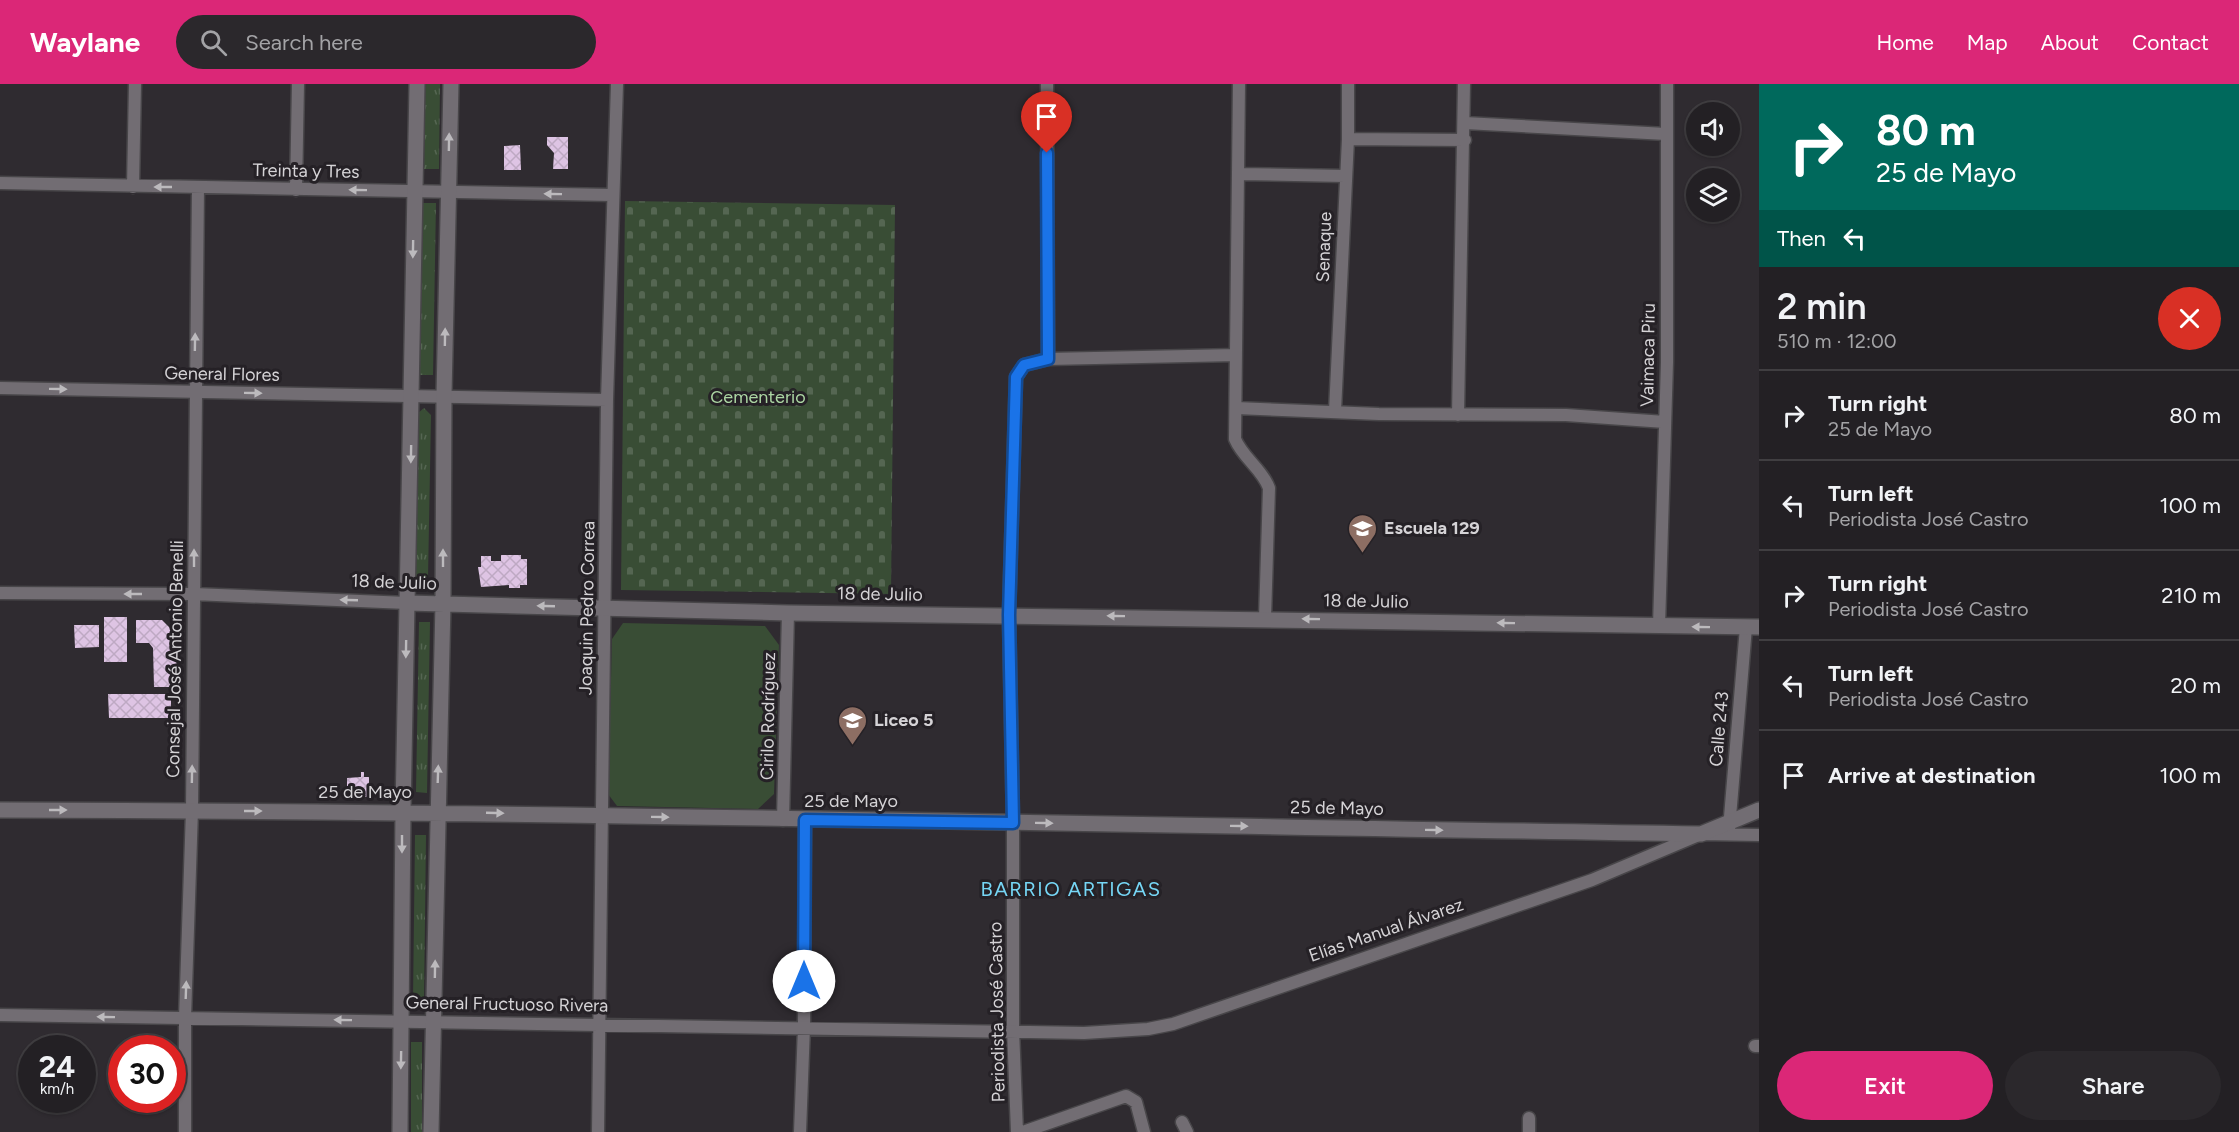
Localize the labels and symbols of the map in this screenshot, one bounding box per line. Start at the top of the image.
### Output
pin [1021,91,1072,153]
one-way arrow [444,132,454,151]
street label: Treinta y Tres [252,159,360,183]
one-way arrow [154,182,173,192]
one-way arrow [349,185,368,195]
one-way arrow [544,189,563,198]
street label: Senaque [1312,211,1336,283]
one-way arrow [408,240,418,259]
street label: Vaimaca Piru [1636,303,1660,407]
one-way arrow [440,327,450,346]
one-way arrow [190,332,200,351]
street label: General Flores [164,362,280,386]
one-way arrow [49,384,68,394]
park label: Cementerio [710,386,806,408]
one-way arrow [244,388,263,398]
one-way arrow [406,444,415,463]
school or university icon: Escuela 129 [1347,512,1379,554]
place label: Escuela 129 [1384,517,1480,539]
street label: Joaquin Pedro Correa [574,521,600,695]
street label: Consejal José Antonio Benelli [162,540,188,778]
one-way arrow [189,548,199,567]
one-way arrow [438,548,448,567]
street label: 18 de Julio [351,570,437,594]
street label: 18 de Julio [837,582,923,606]
one-way arrow [123,589,142,599]
street label: 18 de Julio [1323,589,1409,613]
one-way arrow [339,596,358,605]
one-way arrow [537,601,556,611]
one-way arrow [1106,612,1125,621]
one-way arrow [1301,614,1320,624]
one-way arrow [1496,618,1515,628]
one-way arrow [1691,622,1710,632]
one-way arrow [401,639,411,658]
street label: Cirilo Rodríguez [756,652,780,780]
street label: Calle 243 [1705,690,1733,768]
school or university icon: Liceo 5 [837,704,869,746]
place label: Liceo 5 [874,709,933,731]
one-way arrow [187,764,197,783]
one-way arrow [433,764,443,783]
street label: 25 de Mayo [318,781,412,803]
street label: 25 de Mayo [804,790,898,812]
street label: 25 de Mayo [1290,796,1384,820]
one-way arrow [49,805,68,815]
one-way arrow [244,806,263,816]
one-way arrow [486,808,505,818]
one-way arrow [651,812,670,822]
one-way arrow [1035,818,1054,828]
one-way arrow [1230,821,1249,831]
one-way arrow [1425,825,1444,834]
one-way arrow [398,834,407,853]
district label: BARRIO ARTIGAS [980,877,1162,901]
street label: Elías Manual Álvarez [1306,893,1466,967]
street label: Periodista José Castro [984,922,1010,1102]
position arrow [772,949,836,1013]
one-way arrow [430,959,439,978]
one-way arrow [181,980,190,999]
street label: General Fructuoso Rivera [405,991,609,1017]
one-way arrow [96,1012,115,1022]
one-way arrow [333,1015,352,1024]
speed limit sign: 30 [108,1035,186,1113]
one-way arrow [396,1050,406,1069]

